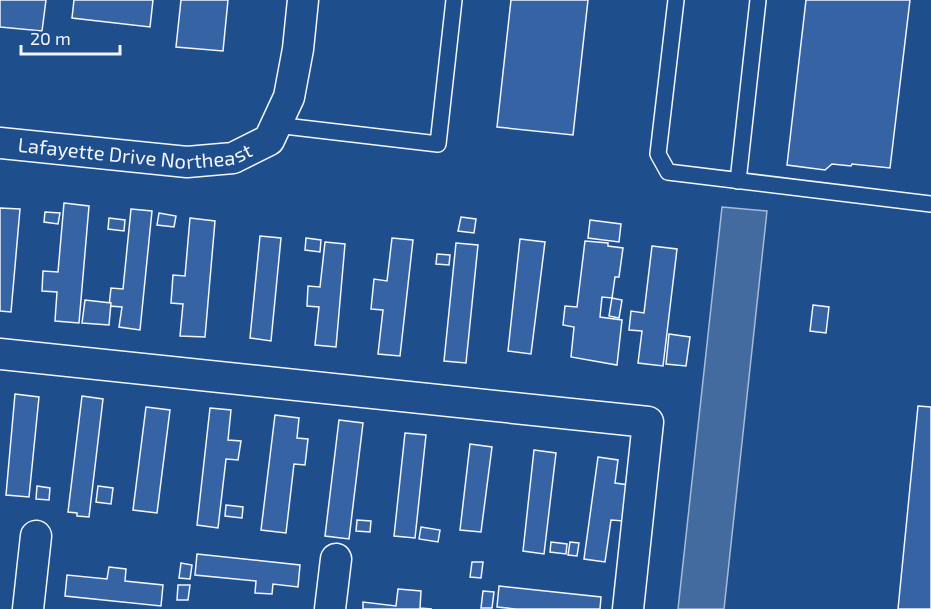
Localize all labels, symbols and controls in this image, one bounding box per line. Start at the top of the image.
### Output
scale bar [21,18,120,56]
text: 20 m [30,27,71,49]
street label: Lafayette Drive Northeast [17,132,256,173]

